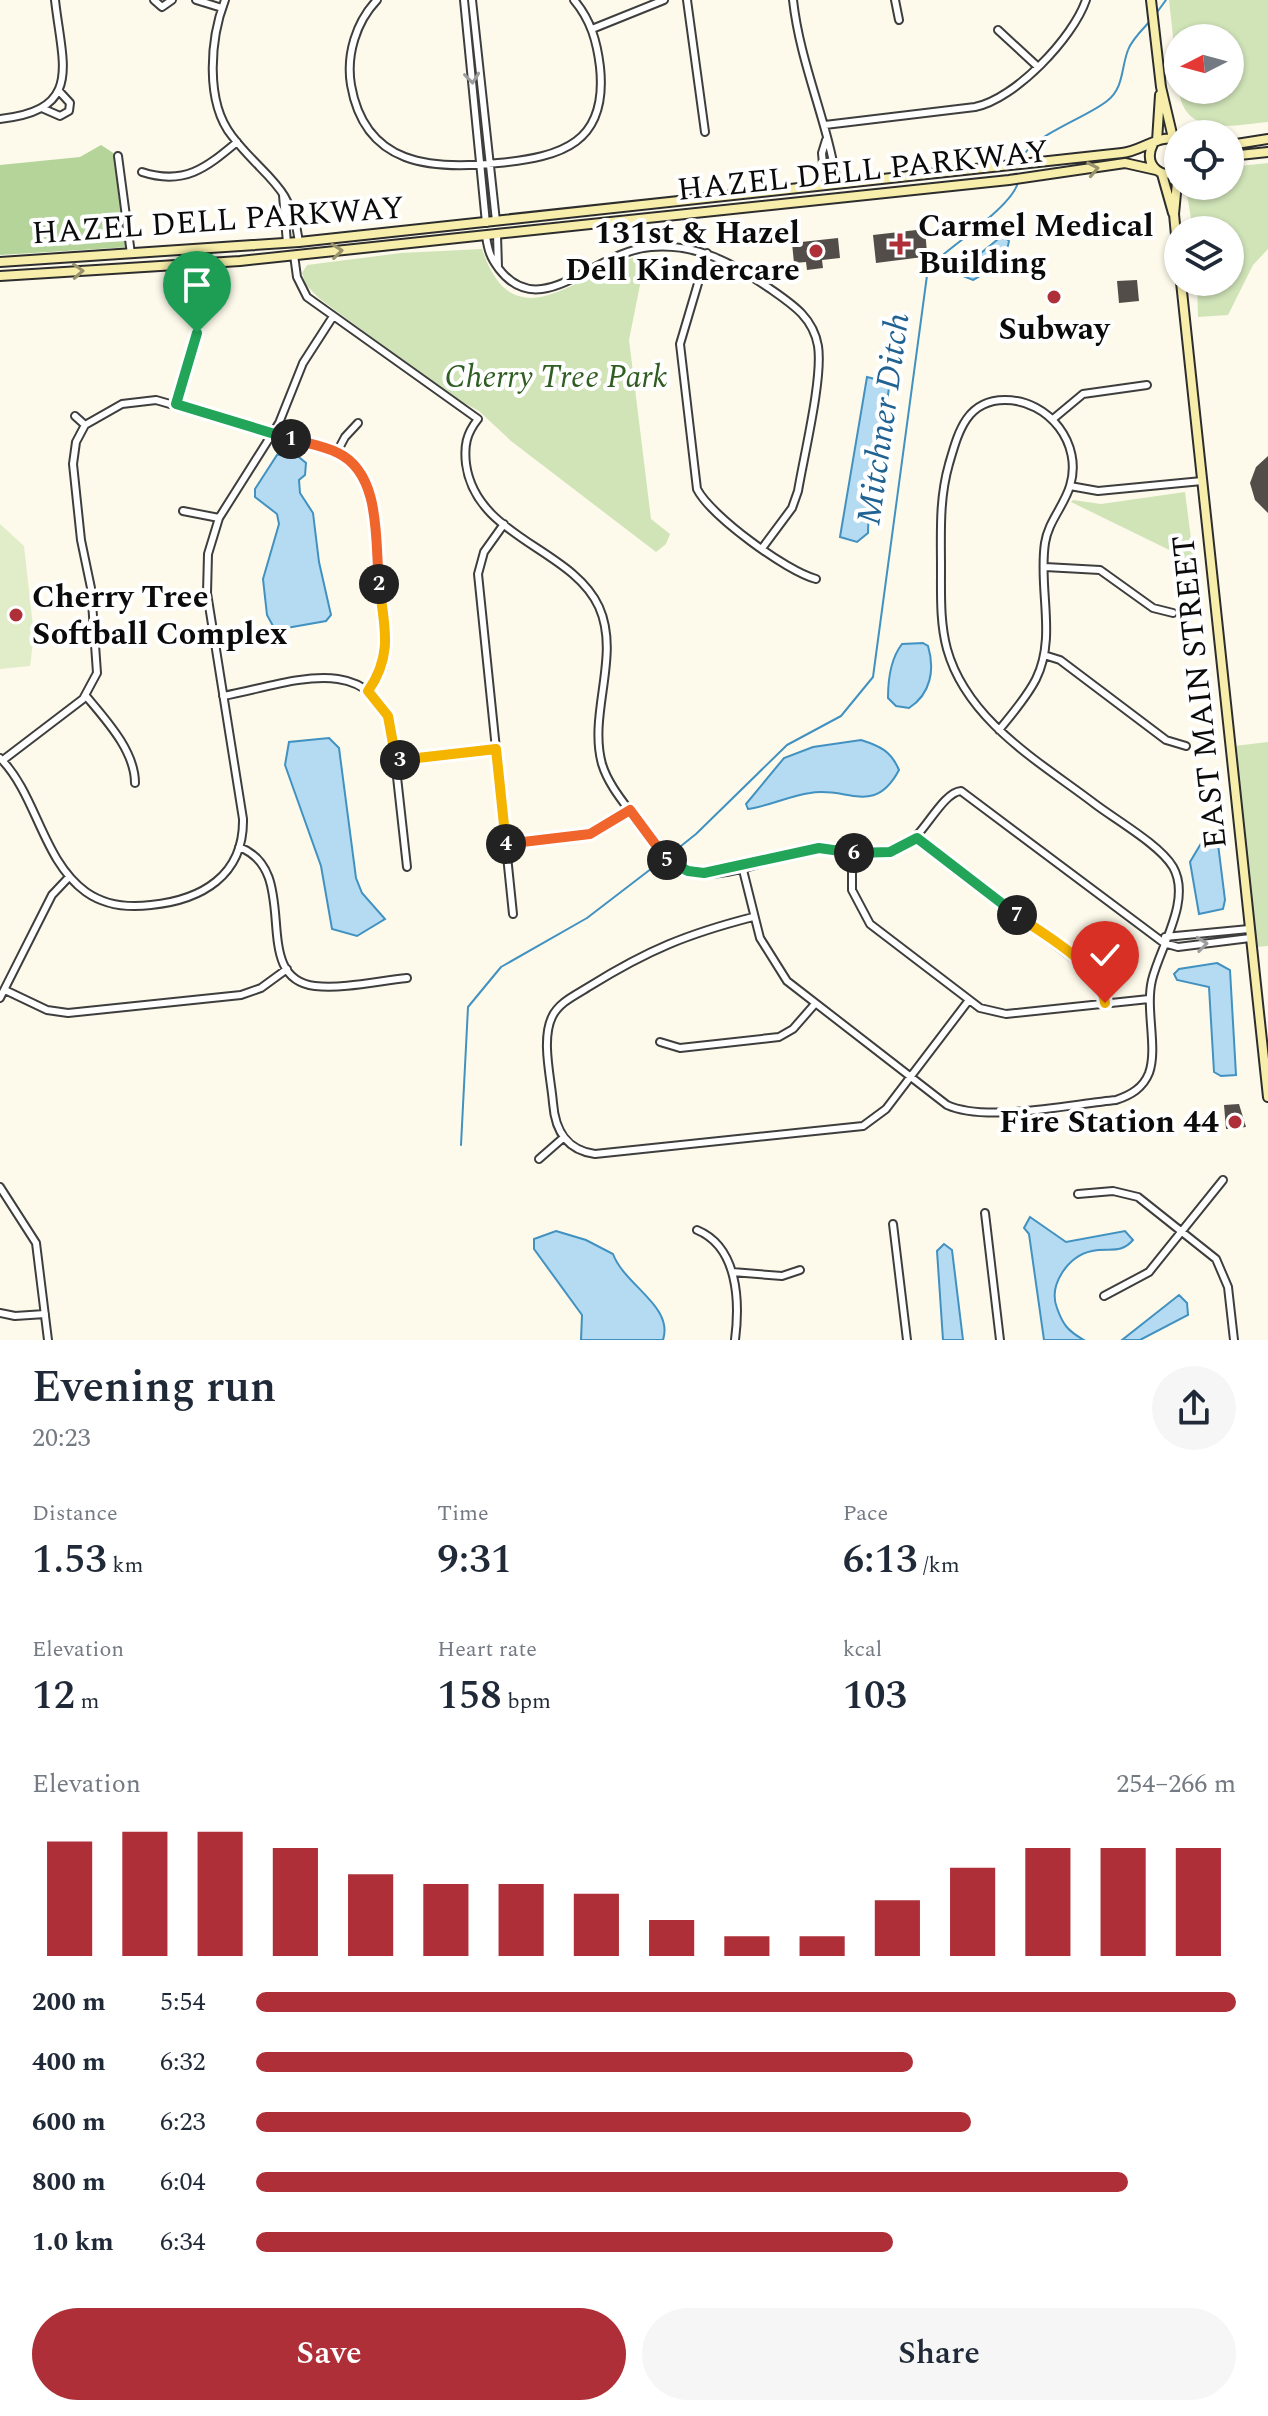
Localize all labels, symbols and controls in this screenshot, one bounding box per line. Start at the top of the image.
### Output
north arrow [1164,24,1244,104]
map controls [1164,24,1244,296]
one-way arrow [463,72,480,85]
button: locate [1164,120,1244,200]
street label: HAZEL DELL PARKWAY [675,127,1051,215]
one-way arrow [1086,161,1100,178]
street label: HAZEL DELL PARKWAY [30,184,406,258]
place label: Carmel Medical Building [918,202,1154,288]
place label: 131st & Hazel Dell Kindercare [565,209,800,295]
button: layers [1164,216,1244,296]
marker: Carmel Medical Building [889,233,911,255]
marker: 131st & Hazel Dell Kindercare [807,242,825,260]
one-way arrow [330,243,344,260]
pin [163,251,231,333]
one-way arrow [72,263,85,280]
icon: arrive [175,263,219,307]
marker: Subway [1045,288,1063,306]
place label: Subway [999,305,1111,354]
water label: Mitchner Ditch [843,309,925,529]
park label: Cherry Tree Park [445,353,668,402]
pin: 1 [271,419,311,459]
text: 1 [285,422,297,455]
street label: EAST MAIN STREET [1159,533,1241,851]
pin: 2 [359,564,399,604]
text: 2 [373,567,385,600]
place label: Cherry Tree Softball Complex [32,573,288,659]
marker: Cherry Tree Softball Complex [7,606,25,624]
pin: 3 [380,740,420,780]
text: 3 [394,743,406,776]
pin: 4 [486,824,526,864]
text: 4 [500,827,512,860]
pin: 6 [834,833,874,873]
text: 6 [848,836,860,869]
pin: 5 [647,840,687,880]
text: 5 [661,843,673,876]
pin: 7 [997,895,1037,935]
text: 7 [1011,898,1023,931]
pin [1071,921,1139,1003]
icon: check [1083,933,1127,977]
one-way arrow [1196,936,1209,953]
place label: Fire Station 44 [999,1098,1219,1147]
marker: Fire Station 44 [1226,1113,1244,1131]
text: Evening run [32,1354,276,1421]
button: share [1152,1366,1236,1450]
text: 20:23 [32,1418,91,1458]
text: Distance [32,1497,118,1530]
text: Time [437,1497,489,1530]
text: Pace [843,1497,888,1530]
text: 1.53 [32,1530,107,1591]
text: 9:31 [437,1530,512,1591]
text: 6:13 [843,1530,917,1591]
text: km [107,1549,143,1582]
text: /km [917,1549,960,1582]
text: Elevation [32,1633,124,1666]
text: Heart rate [437,1633,537,1666]
text: kcal [843,1633,882,1666]
text: 12 [32,1666,75,1727]
text: 158 [437,1666,502,1727]
text: 103 [843,1666,907,1727]
text: m [75,1685,99,1718]
text: bpm [502,1685,551,1718]
text: Elevation [32,1764,141,1804]
text: 254–266 m [1116,1764,1236,1804]
text: 200 m [32,1982,106,2022]
text: 5:54 [160,1982,206,2022]
text: 400 m [32,2042,106,2082]
text: 6:32 [160,2042,206,2082]
text: 600 m [32,2102,106,2142]
text: 6:23 [160,2102,206,2142]
text: 800 m [32,2162,106,2202]
text: 6:04 [160,2162,206,2202]
text: 1.0 km [32,2222,114,2262]
text: 6:34 [160,2222,206,2262]
button: Save [32,2308,626,2400]
button: Share [642,2308,1236,2400]

